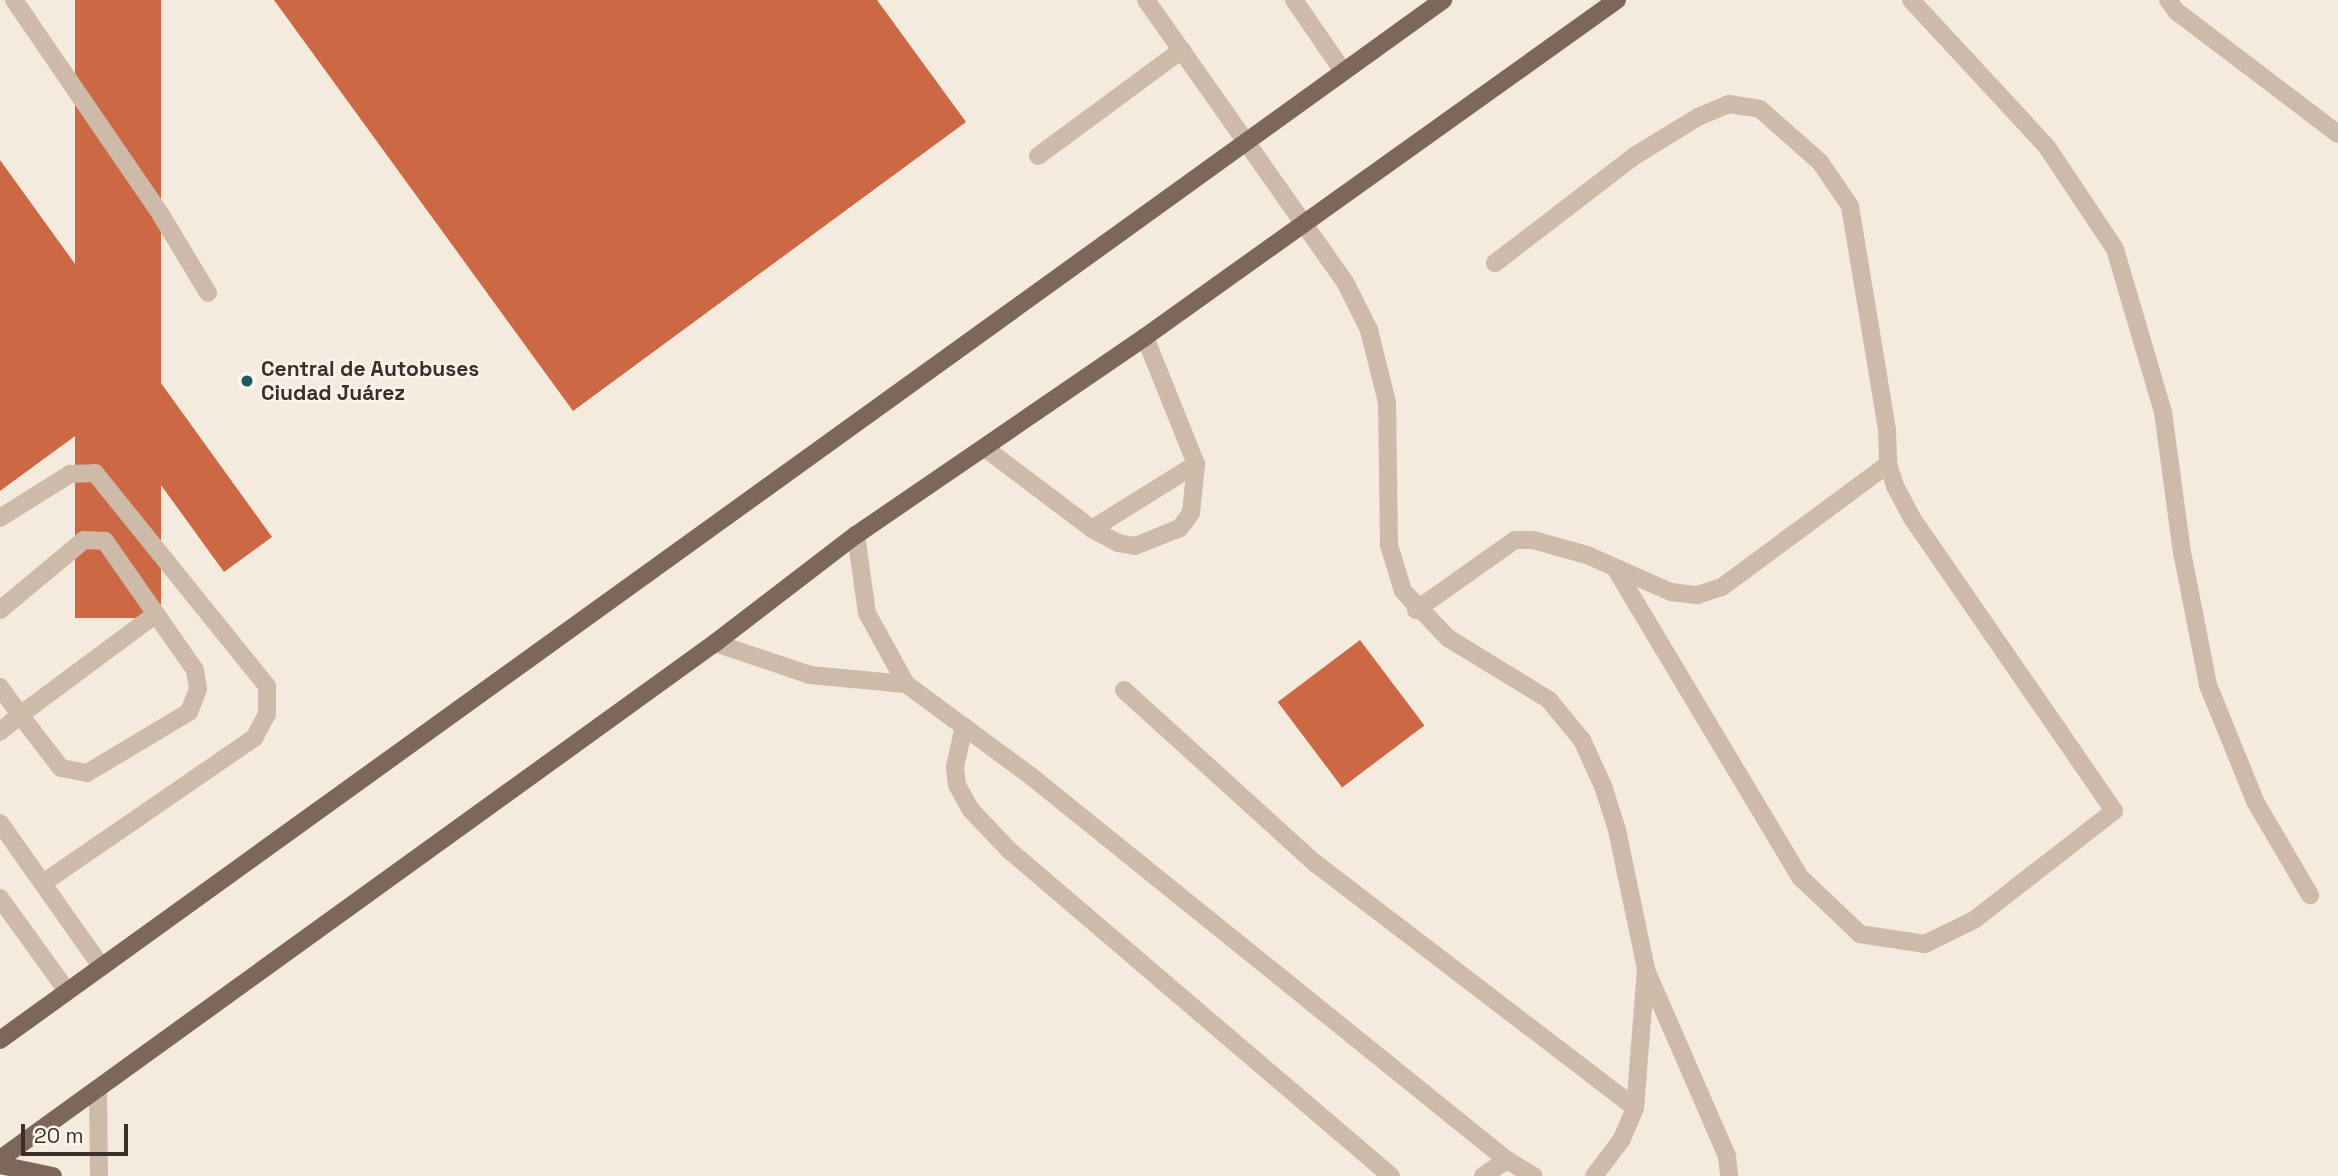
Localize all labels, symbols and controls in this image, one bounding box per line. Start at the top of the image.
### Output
place label: Central de Autobuses Ciudad Juárez [261,356,480,406]
marker: Central de Autobuses Ciudad Juárez [239,373,255,389]
scale bar [24,1110,131,1154]
text: 20 m [34,1122,84,1149]

